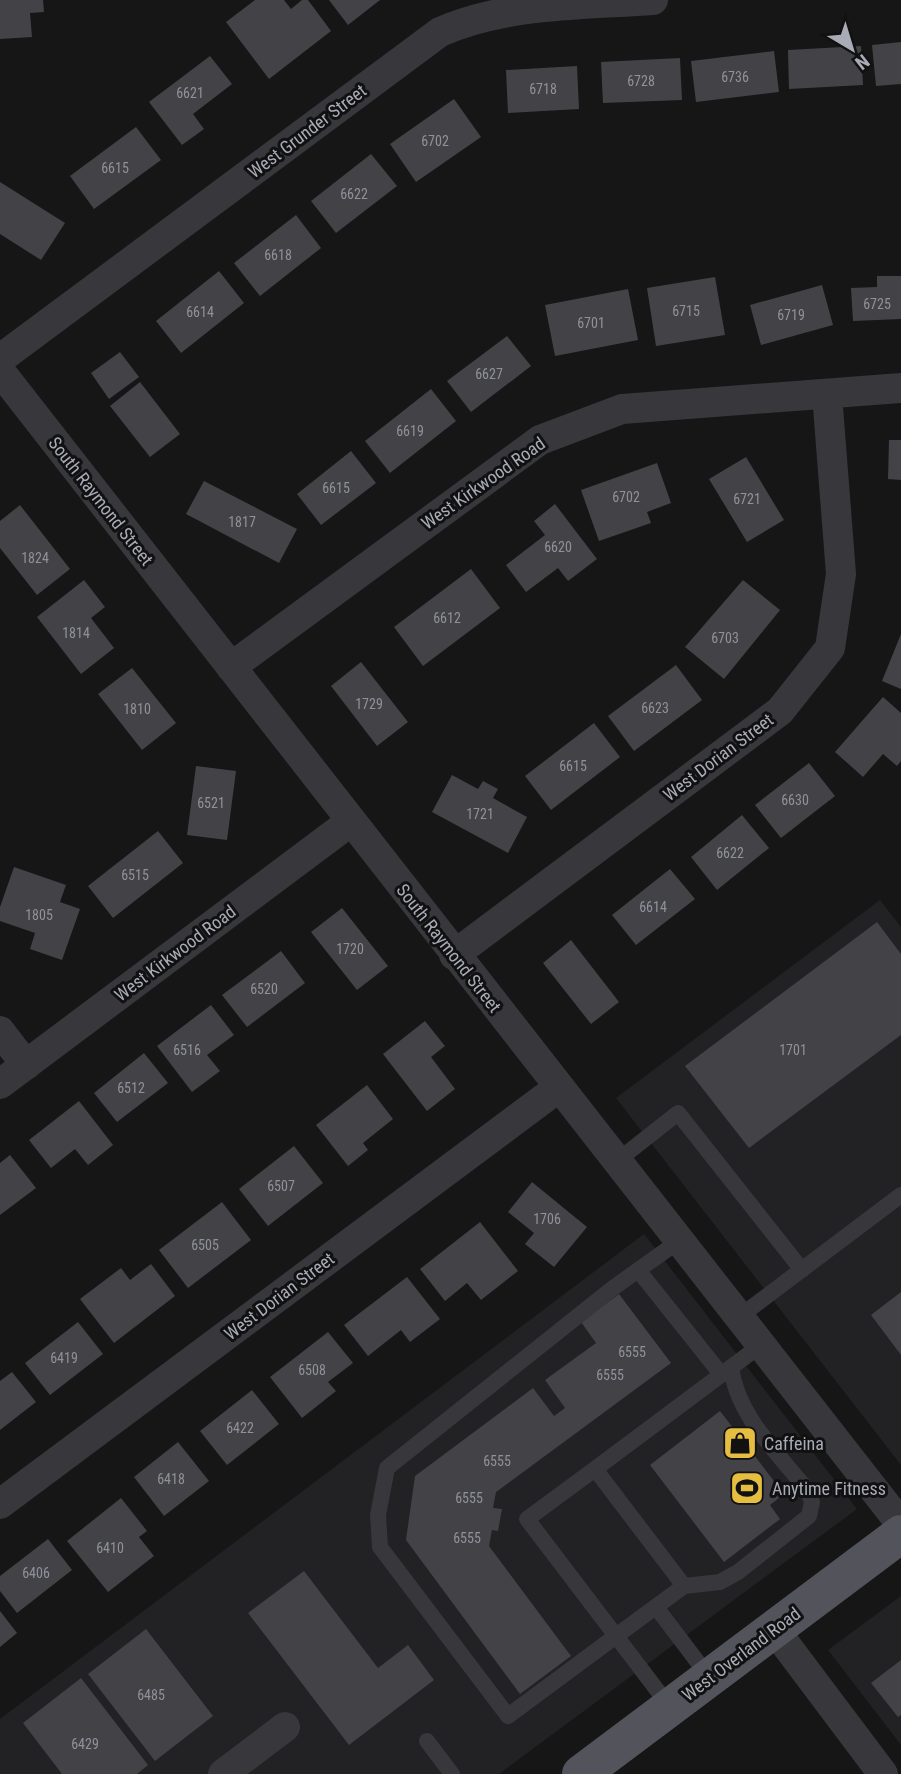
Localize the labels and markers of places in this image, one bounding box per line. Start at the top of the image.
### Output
shop icon: Caffeina [721,1424,759,1462]
place label: Caffeina [764,1433,824,1454]
sports icon: Anytime Fitness [728,1469,766,1507]
place label: Anytime Fitness [772,1478,886,1499]

